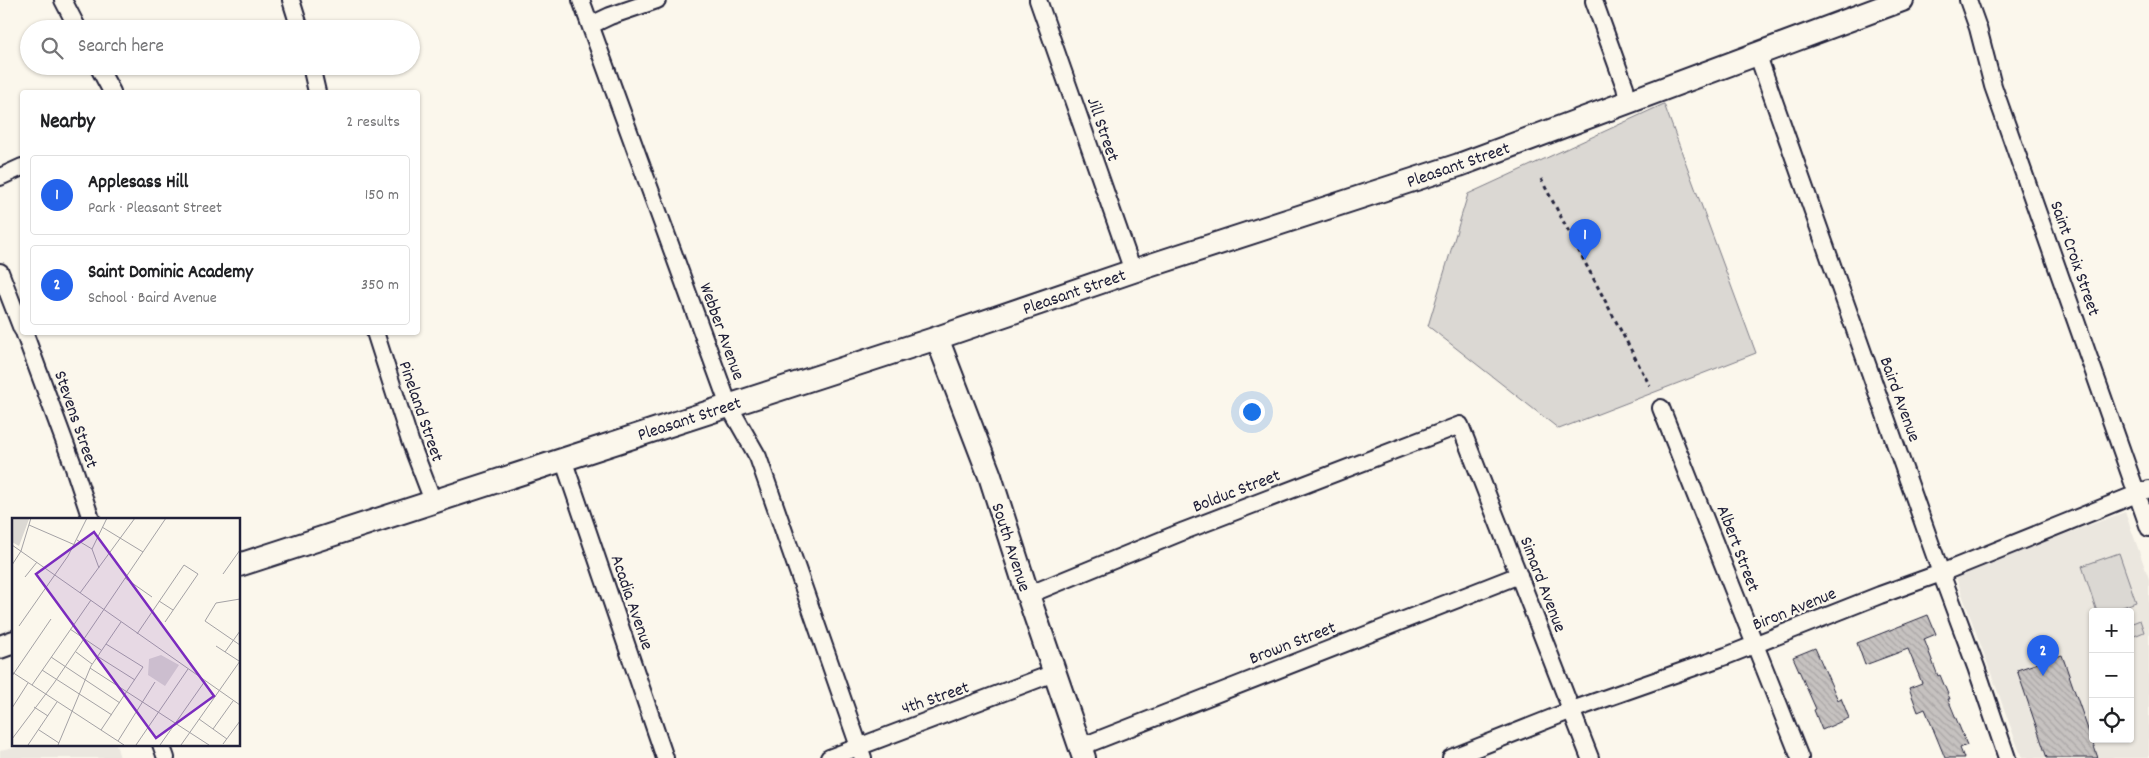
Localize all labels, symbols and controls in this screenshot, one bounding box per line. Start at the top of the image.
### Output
search box [20,20,420,75]
icon: search [38,34,66,62]
text: Search here [78,34,164,61]
street label: Jill Street [1079,94,1124,166]
text: Nearby [40,108,95,138]
text: 2 results [346,111,400,134]
street label: Pleasant Street [1404,137,1514,196]
text: Applesass Hill [88,170,188,197]
text: 1 [55,184,59,207]
text: 150 m [365,184,399,207]
text: Park · Pleasant Street [88,197,222,220]
street label: Saint Croix Street [2042,198,2105,320]
pin: 1 [1569,219,1601,260]
text: Saint Dominic Academy [88,260,253,287]
street label: Pleasant Street [1020,264,1130,323]
text: 2 [54,274,61,297]
text: 350 m [361,274,399,297]
street label: Webber Avenue [691,280,750,384]
text: School · Baird Avenue [88,287,217,310]
street label: Baird Avenue [1872,354,1926,446]
street label: Pineland Street [391,358,449,466]
street label: Stevens Street [46,368,103,472]
street label: Pleasant Street [635,392,745,449]
your location [1239,399,1265,425]
street label: Bolduc Street [1189,464,1285,521]
street label: South Avenue [984,500,1036,595]
street label: Albert Street [1709,502,1765,596]
inset map [12,518,240,746]
street label: Simard Avenue [1512,533,1571,636]
street label: Acadia Avenue [603,552,659,654]
street label: Biron Avenue [1749,582,1841,638]
map controls [2089,608,2134,743]
button: + [2089,608,2134,653]
street label: Brown Street [1246,616,1340,672]
pin: 2 [2027,635,2059,676]
button: − [2089,653,2134,698]
street label: 4th Street [899,676,973,723]
button: locate [2089,698,2134,743]

